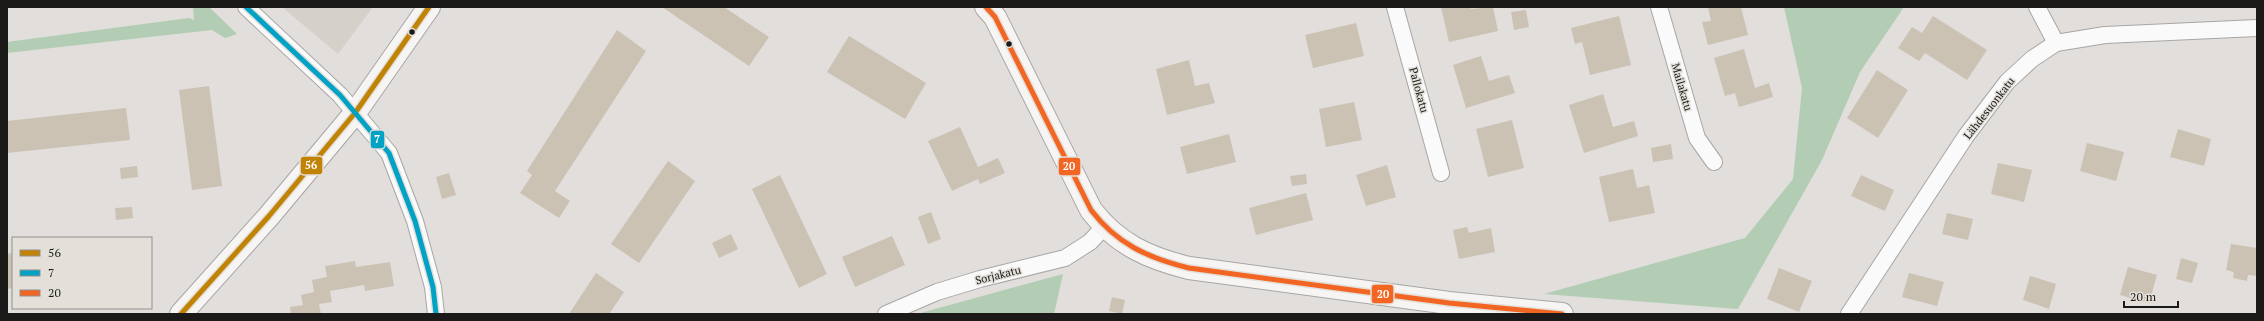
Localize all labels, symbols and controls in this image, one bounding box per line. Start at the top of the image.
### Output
unlabelled marker [407,27,417,37]
unlabelled marker [1004,39,1014,49]
street label: Mailakatu [1669,62,1696,113]
street label: Pallokatu [1406,66,1432,115]
street label: Lähdesuonkatu [1960,74,2018,142]
line badge: 7 [370,130,385,149]
text: 7 [374,132,380,146]
line badge: 56 [300,156,323,175]
line badge: 20 [1058,157,1081,176]
text: 56 [305,158,317,172]
text: 20 [1063,159,1075,173]
legend [12,237,152,309]
text: 56 [48,245,61,260]
street label: Sorjakatu [974,262,1023,287]
text: 7 [48,265,54,280]
scale bar [2124,283,2178,309]
line badge: 20 [1371,284,1394,304]
text: 20 [48,285,61,300]
text: 20 [1377,287,1389,301]
text: 20 m [2130,289,2157,304]

